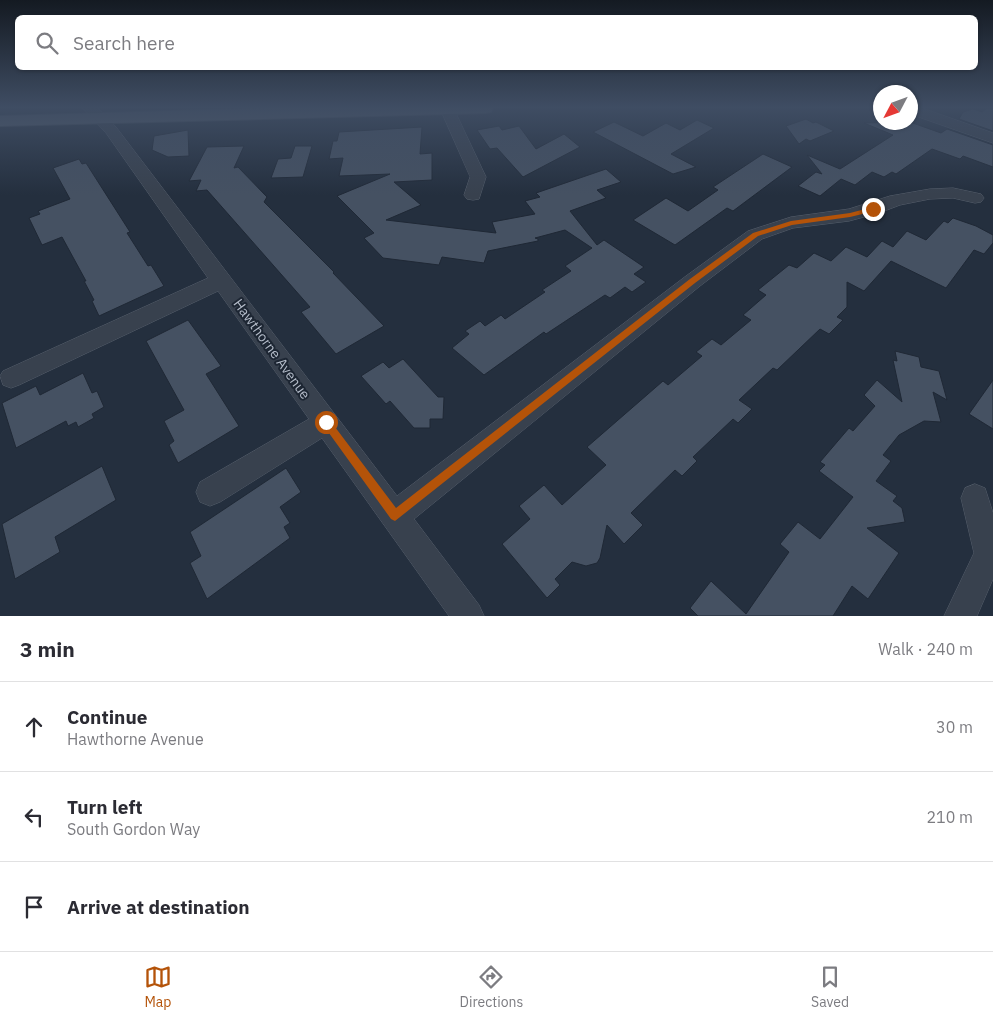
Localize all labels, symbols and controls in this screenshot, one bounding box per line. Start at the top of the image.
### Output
search box [15,15,978,70]
icon: search [33,29,61,57]
text: Search here [73,31,175,55]
north arrow [873,85,918,130]
route end [862,198,885,221]
street label: Hawthorne Avenue [230,295,315,403]
route start [315,411,338,434]
text: 3 min [20,635,75,663]
text: Walk · 240 m [878,639,973,659]
text: Continue [67,705,147,729]
icon: ahead [20,713,48,741]
text: 30 m [936,717,973,737]
text: Hawthorne Avenue [67,729,204,749]
text: Turn left [67,795,143,819]
icon: left [20,803,48,831]
text: 210 m [926,807,973,827]
text: South Gordon Way [67,819,200,839]
icon: arrive [20,893,48,921]
text: Arrive at destination [67,895,250,919]
tab: Map [144,963,172,1011]
tab: Directions [460,963,523,1011]
tab: Saved [811,963,849,1011]

